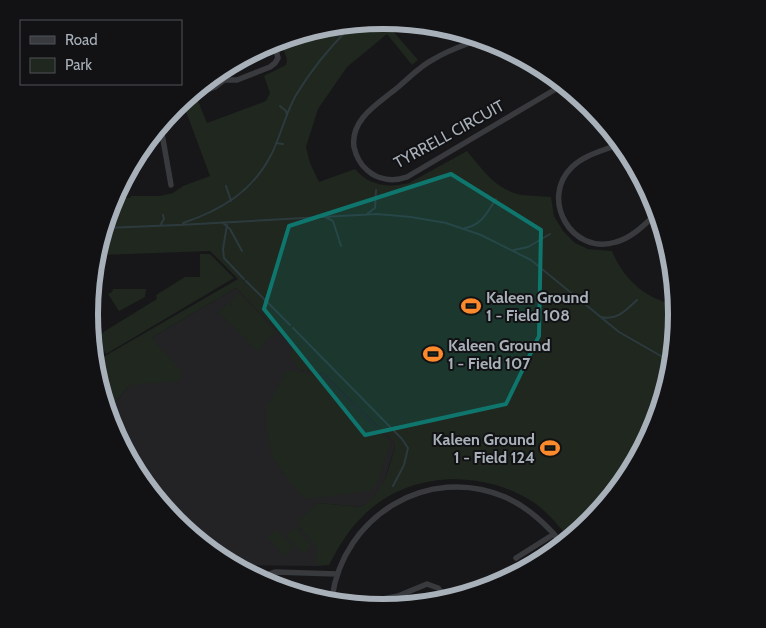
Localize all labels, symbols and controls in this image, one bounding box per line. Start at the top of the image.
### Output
legend [20,20,182,85]
text: Road [65,31,98,49]
text: Park [65,56,92,74]
street label: TYRRELL CIRCUIT [391,96,508,172]
place label: Kaleen Ground 1 - Field 108 [486,288,589,325]
sports icon: Kaleen Ground 1 - Field 108 [460,295,482,317]
place label: Kaleen Ground 1 - Field 107 [448,336,551,373]
sports icon: Kaleen Ground 1 - Field 107 [422,343,444,365]
place label: Kaleen Ground 1 - Field 124 [432,430,535,467]
sports icon: Kaleen Ground 1 - Field 124 [539,437,561,459]

